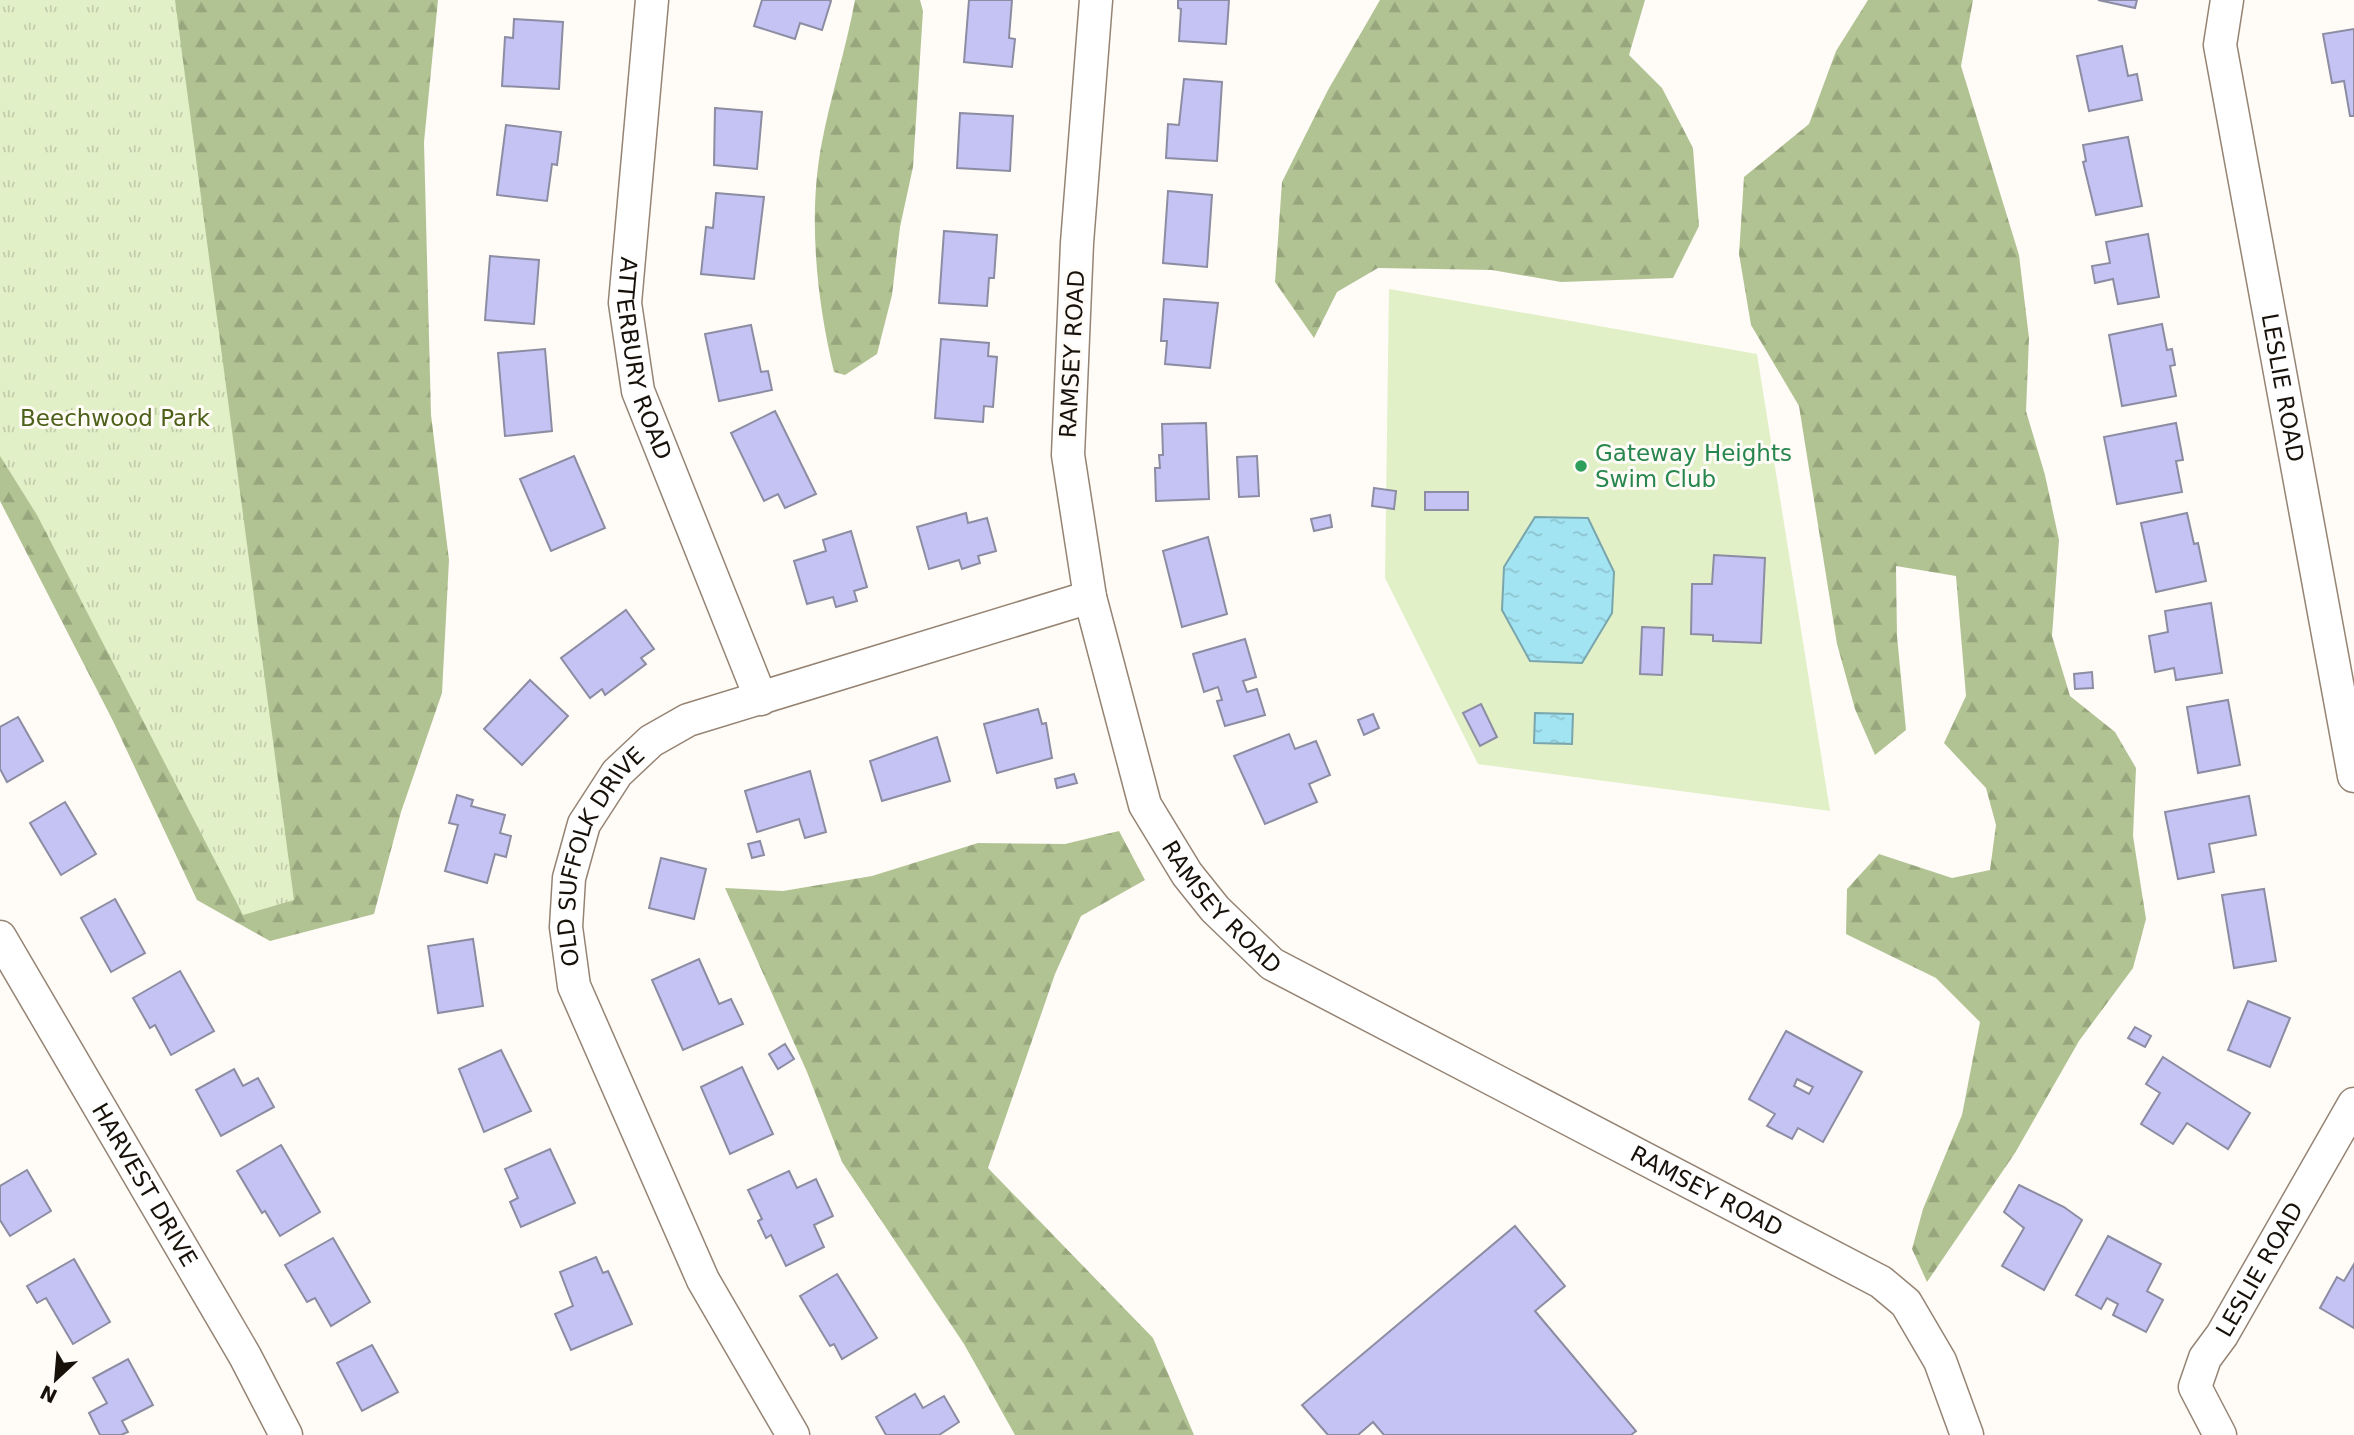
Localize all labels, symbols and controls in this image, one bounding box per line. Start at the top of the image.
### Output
street label: ATTERBURY ROAD [611,256,677,463]
street label: RAMSEY ROAD [1055,269,1089,439]
street label: LESLIE ROAD [2256,311,2309,464]
park label: Beechwood Park [20,405,211,431]
place label: Gateway Heights Swim Club [1595,440,1792,492]
marker: Gateway Heights Swim Club [1573,458,1589,474]
street label: OLD SUFFOLK DRIVE [552,741,649,968]
street label: RAMSEY ROAD [1157,836,1286,979]
street label: HARVEST DRIVE [87,1098,203,1271]
street label: RAMSEY ROAD [1626,1141,1787,1241]
street label: LESLIE ROAD [2211,1198,2308,1341]
north arrow [21,1344,91,1414]
text: N [37,1381,61,1408]

